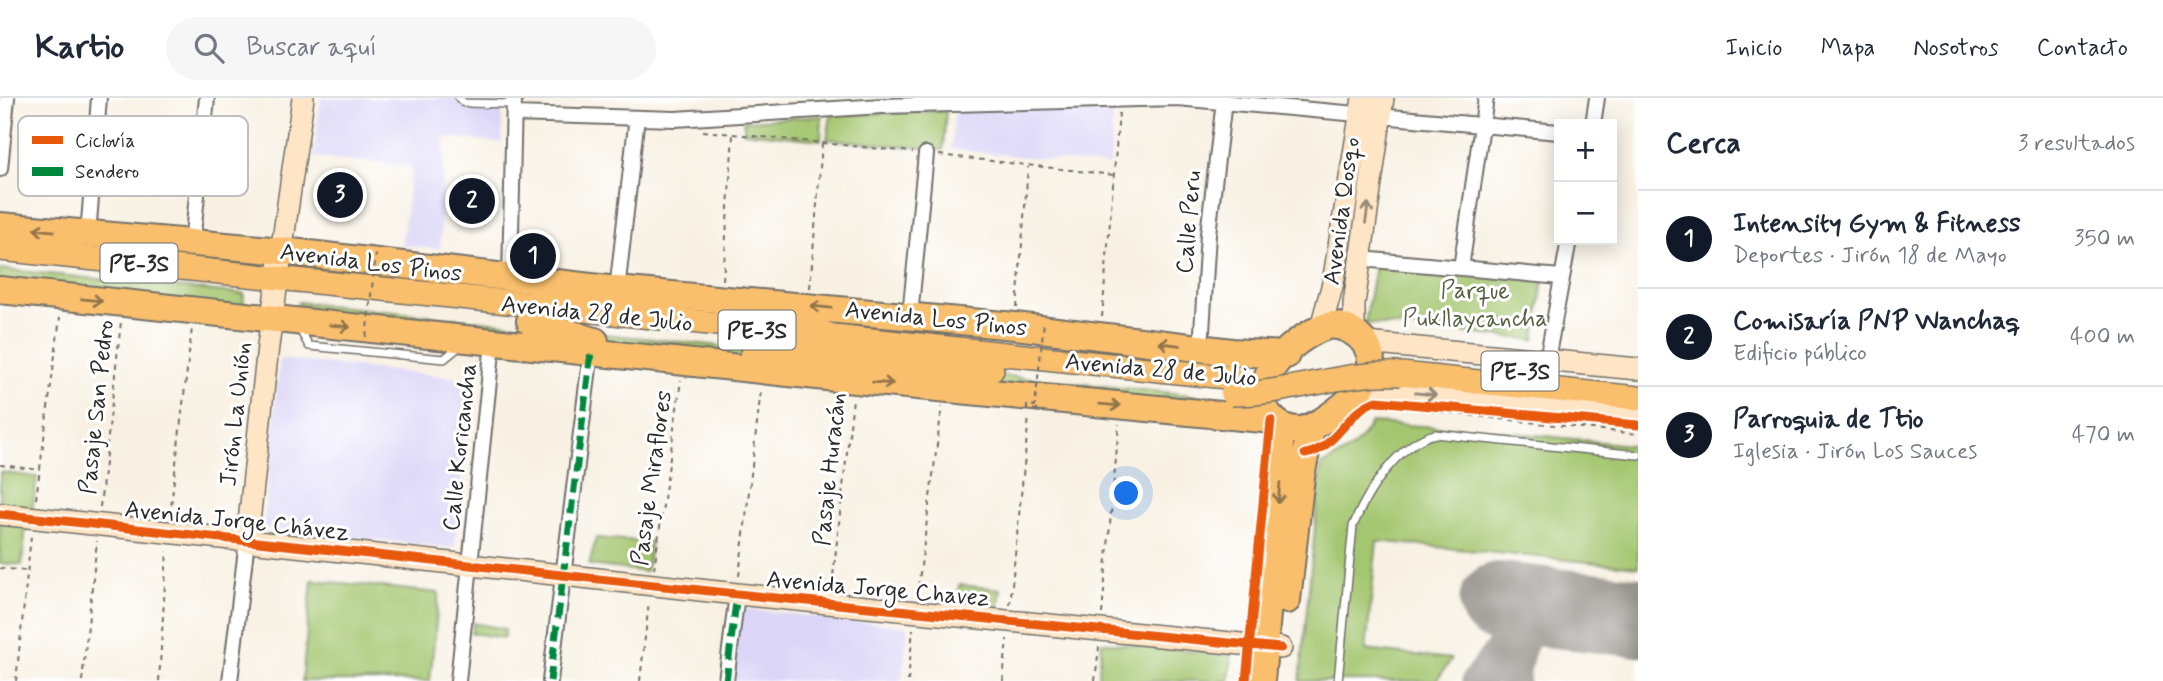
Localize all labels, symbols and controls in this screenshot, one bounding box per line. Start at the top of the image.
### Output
search box [166,17,656,80]
text: Kartio [35,26,124,70]
icon: search [190,29,228,67]
text: Buscar aquí [246,31,377,65]
text: Inicio [1725,33,1783,64]
text: Mapa [1821,33,1875,64]
text: Nosotros [1913,33,1999,64]
text: Contacto [2037,33,2128,64]
legend [18,116,248,196]
map controls [1554,119,1617,245]
button: + [1554,119,1617,182]
text: Cerca [1666,124,1741,163]
text: Ciclovía [75,129,135,154]
text: 3 resultados [2018,129,2135,159]
street label: Avenida Qosqo [1317,135,1368,287]
text: Sendero [75,160,139,185]
pin: 3 [317,169,363,221]
street label: Calle Peru [1170,169,1209,275]
pin: 2 [449,175,495,227]
button: − [1554,182,1617,245]
one-way arrow [1361,202,1374,224]
text: Intensity Gym & Fitness [1733,207,2021,241]
one-way arrow [33,224,56,237]
text: 1 [1684,224,1694,254]
text: 350 m [2074,224,2135,254]
pin: 1 [510,230,556,282]
street label: Avenida Los Pinos [278,237,464,290]
text: Deportes · Jirón 18 de Mayo [1733,241,2007,271]
road number: PE-3S [100,244,178,282]
park label: Parque Pukllaycancha [1402,276,1548,335]
street label: Avenida 28 de Julio [500,289,694,340]
one-way arrow [80,293,103,306]
street label: Avenida Los Pinos [843,295,1029,345]
one-way arrow [810,300,833,313]
text: Comisaría PNP Wanchaq [1733,305,2020,339]
road number: PE-3S [718,311,796,350]
street label: Pasaje San Pedro [73,318,122,496]
one-way arrow [328,320,351,333]
text: 2 [1683,322,1695,352]
text: 400 m [2070,322,2135,352]
one-way arrow [1158,338,1181,351]
text: Edificio público [1733,339,1867,369]
street label: Jirón La Unión [213,340,259,488]
street label: Avenida 28 de Julio [1064,347,1258,394]
road number: PE-3S [1482,352,1558,390]
street label: Calle Koricancha [436,362,485,533]
one-way arrow [871,377,894,390]
street label: Pasaje Miraflores [625,388,680,568]
one-way arrow [1414,388,1437,401]
street label: Pasaje Huracán [807,391,854,547]
one-way arrow [1098,399,1120,412]
text: Parroquia de Ttio [1733,403,1924,437]
text: 3 [1684,420,1694,450]
text: 470 m [2072,420,2135,450]
text: Iglesia · Jirón Los Sauces [1733,437,1977,467]
your location [1109,476,1143,510]
one-way arrow [1272,481,1285,504]
street label: Avenida Jorge Chávez [123,494,351,551]
street label: Avenida Jorge Chavez [765,564,991,617]

